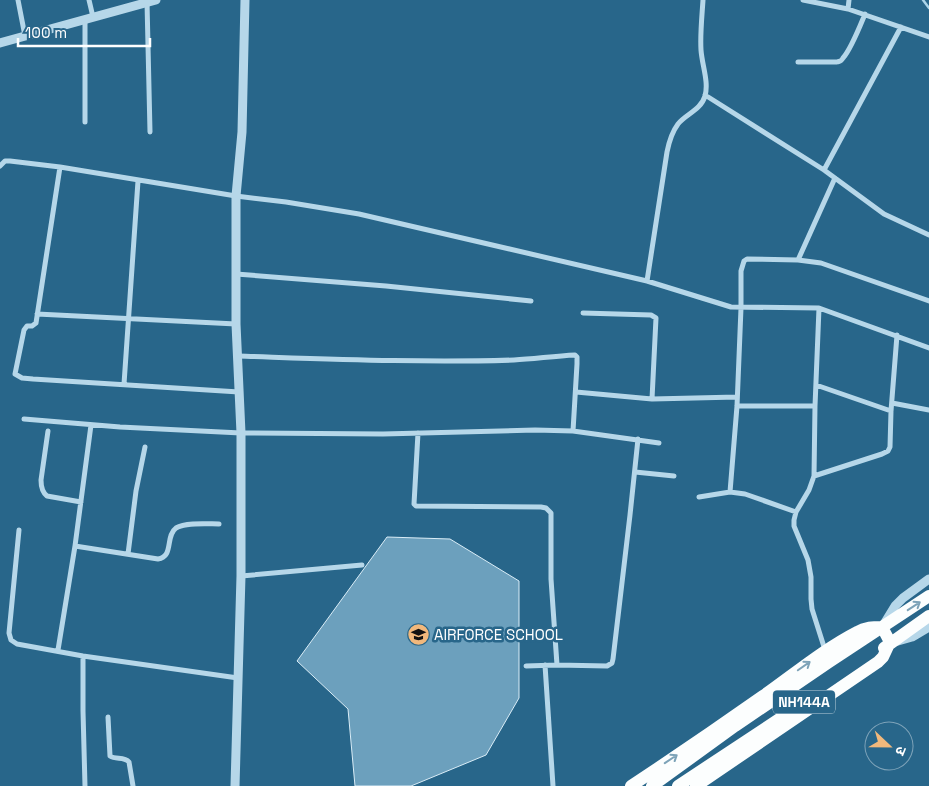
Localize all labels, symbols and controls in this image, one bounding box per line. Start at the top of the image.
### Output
scale bar [18,15,150,47]
text: 100 m [25,23,67,42]
one-way arrow [907,601,921,611]
school or university icon: AIRFORCE SCHOOL [406,623,430,647]
place label: AIRFORCE SCHOOL [434,625,563,644]
one-way arrow [797,661,811,671]
road number: NH144A [773,690,835,714]
north arrow [864,721,914,771]
text: उ [891,744,911,759]
one-way arrow [664,754,678,764]

